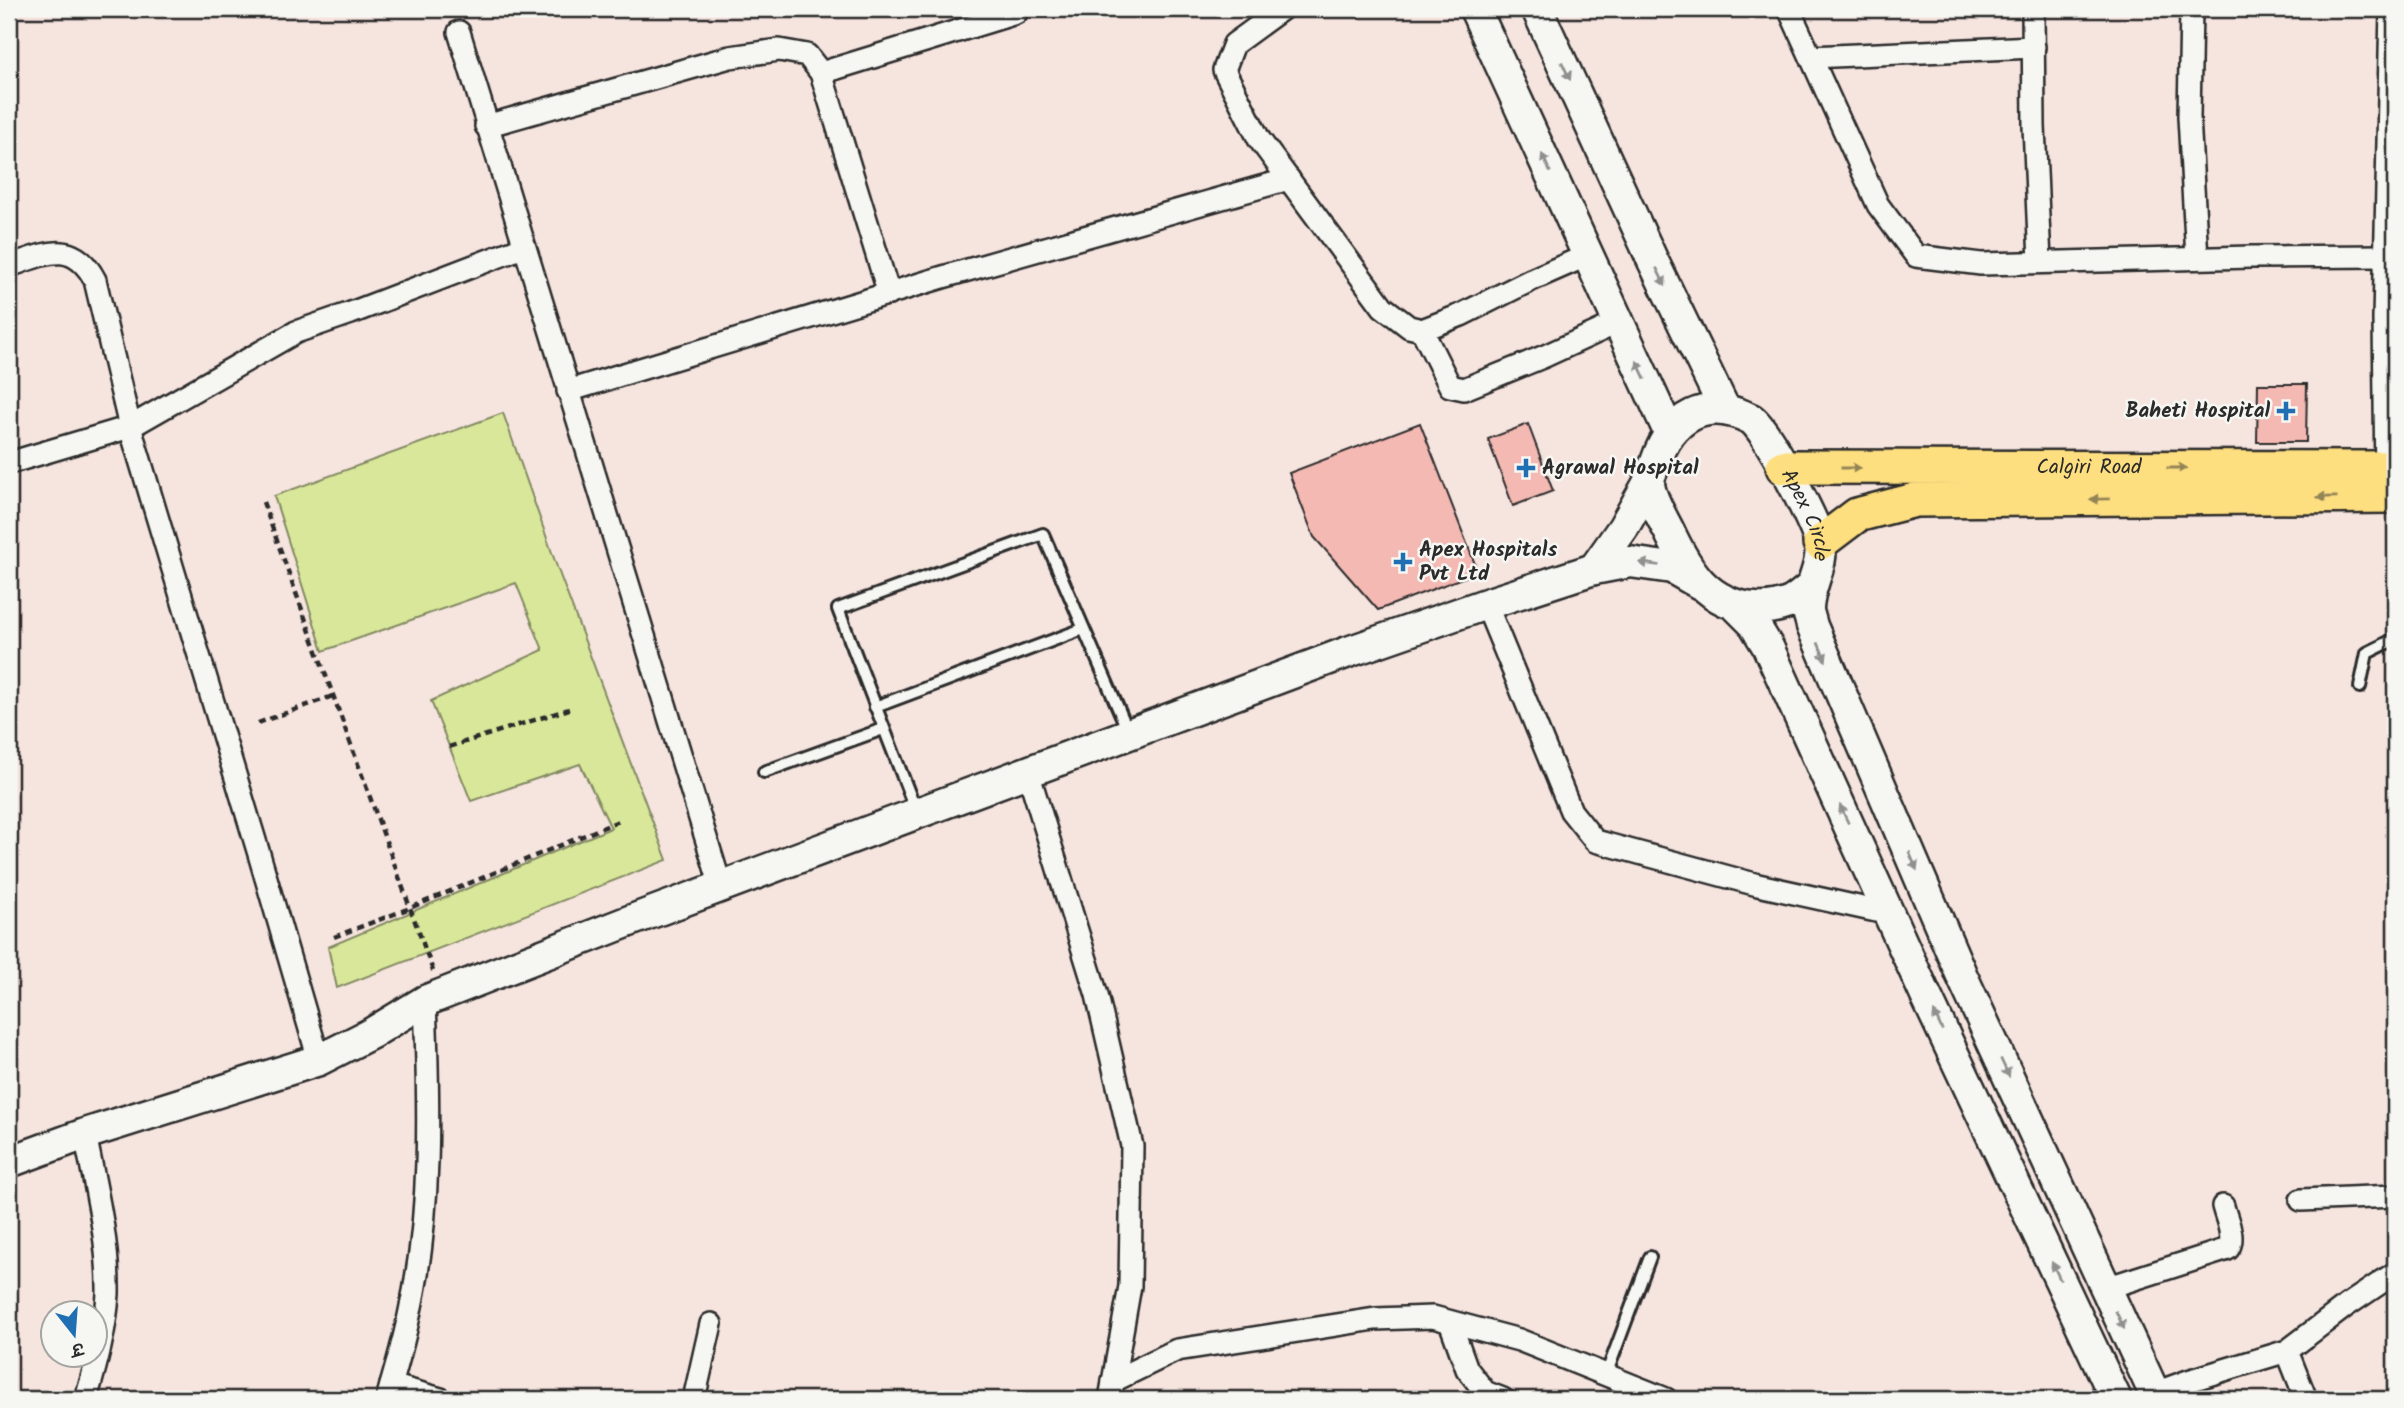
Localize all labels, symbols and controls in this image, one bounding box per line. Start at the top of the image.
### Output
one-way arrow [1560,61,1572,81]
one-way arrow [1540,153,1552,173]
one-way arrow [1655,267,1666,288]
one-way arrow [1635,360,1647,380]
place label: Baheti Hospital [2126,395,2270,428]
marker: Baheti Hospital [2276,401,2296,421]
street label: Calgiri Road [2036,451,2142,484]
place label: Agrawal Hospital [1542,452,1699,485]
marker: Agrawal Hospital [1516,458,1536,478]
one-way arrow [1840,462,1862,474]
one-way arrow [2166,462,2188,474]
street label: Apex Circle [1772,463,1837,564]
one-way arrow [2316,491,2338,502]
one-way arrow [2088,493,2110,505]
place label: Apex Hospitals Pvt Ltd [1419,534,1557,591]
marker: Apex Hospitals Pvt Ltd [1393,552,1413,572]
one-way arrow [1638,559,1660,570]
one-way arrow [1817,641,1828,662]
one-way arrow [1838,803,1849,824]
one-way arrow [1907,850,1918,871]
one-way arrow [1932,1011,1944,1031]
one-way arrow [2000,1058,2011,1079]
one-way arrow [2050,1261,2061,1281]
north arrow [38,1300,108,1370]
one-way arrow [2115,1309,2126,1330]
text: उ [64,1332,88,1366]

